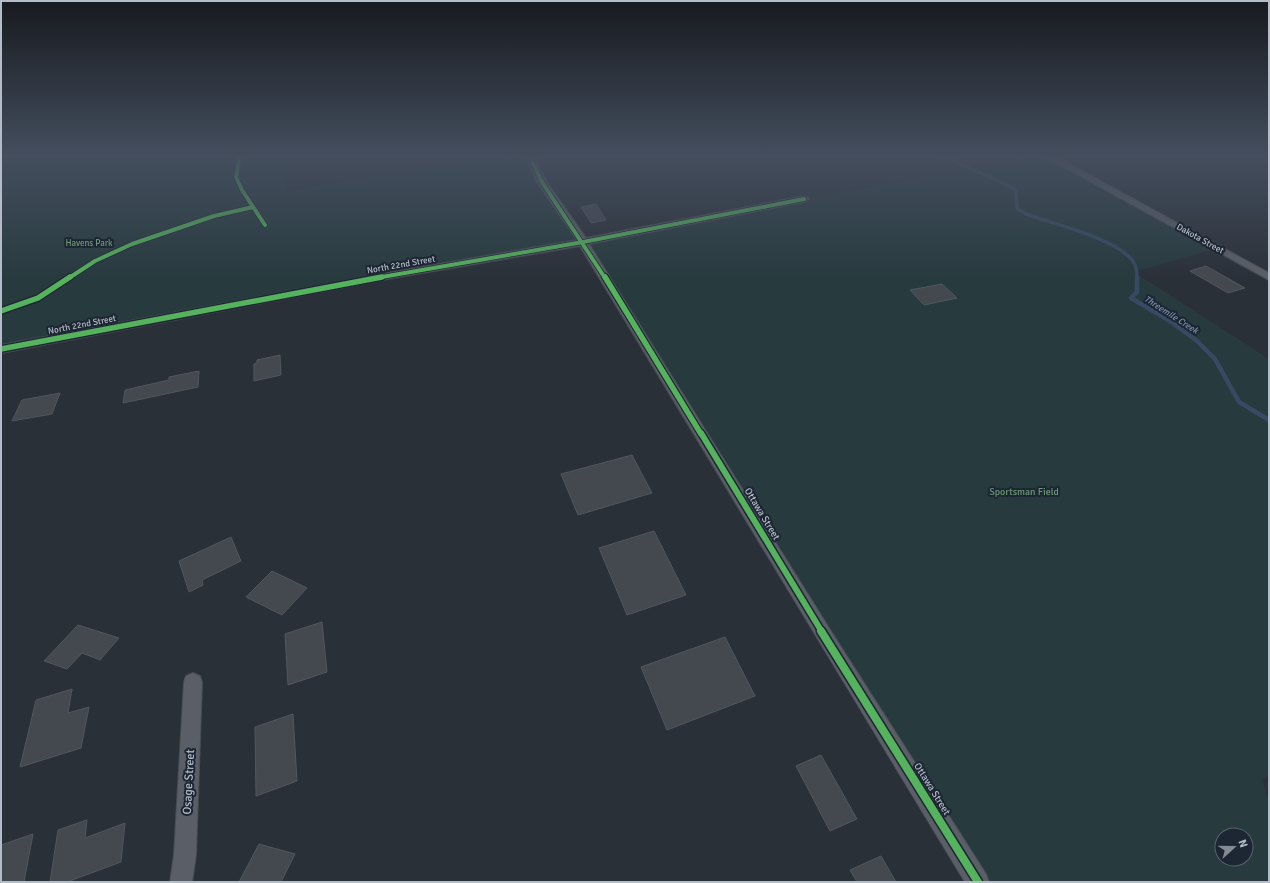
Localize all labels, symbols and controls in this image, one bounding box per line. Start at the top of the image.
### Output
street label: Dakota Street [1174,221,1226,257]
park label: Havens Park [65,238,113,249]
street label: North 22nd Street [366,254,436,276]
water label: Threemile Creek [1142,293,1201,337]
street label: North 22nd Street [47,313,117,337]
street label: Ottawa Street [742,486,783,543]
park label: Sportsman Field [989,486,1059,498]
street label: Osage Street [180,749,198,815]
street label: Ottawa Street [911,761,953,818]
north arrow [1214,827,1254,867]
text: N [1235,838,1250,849]

